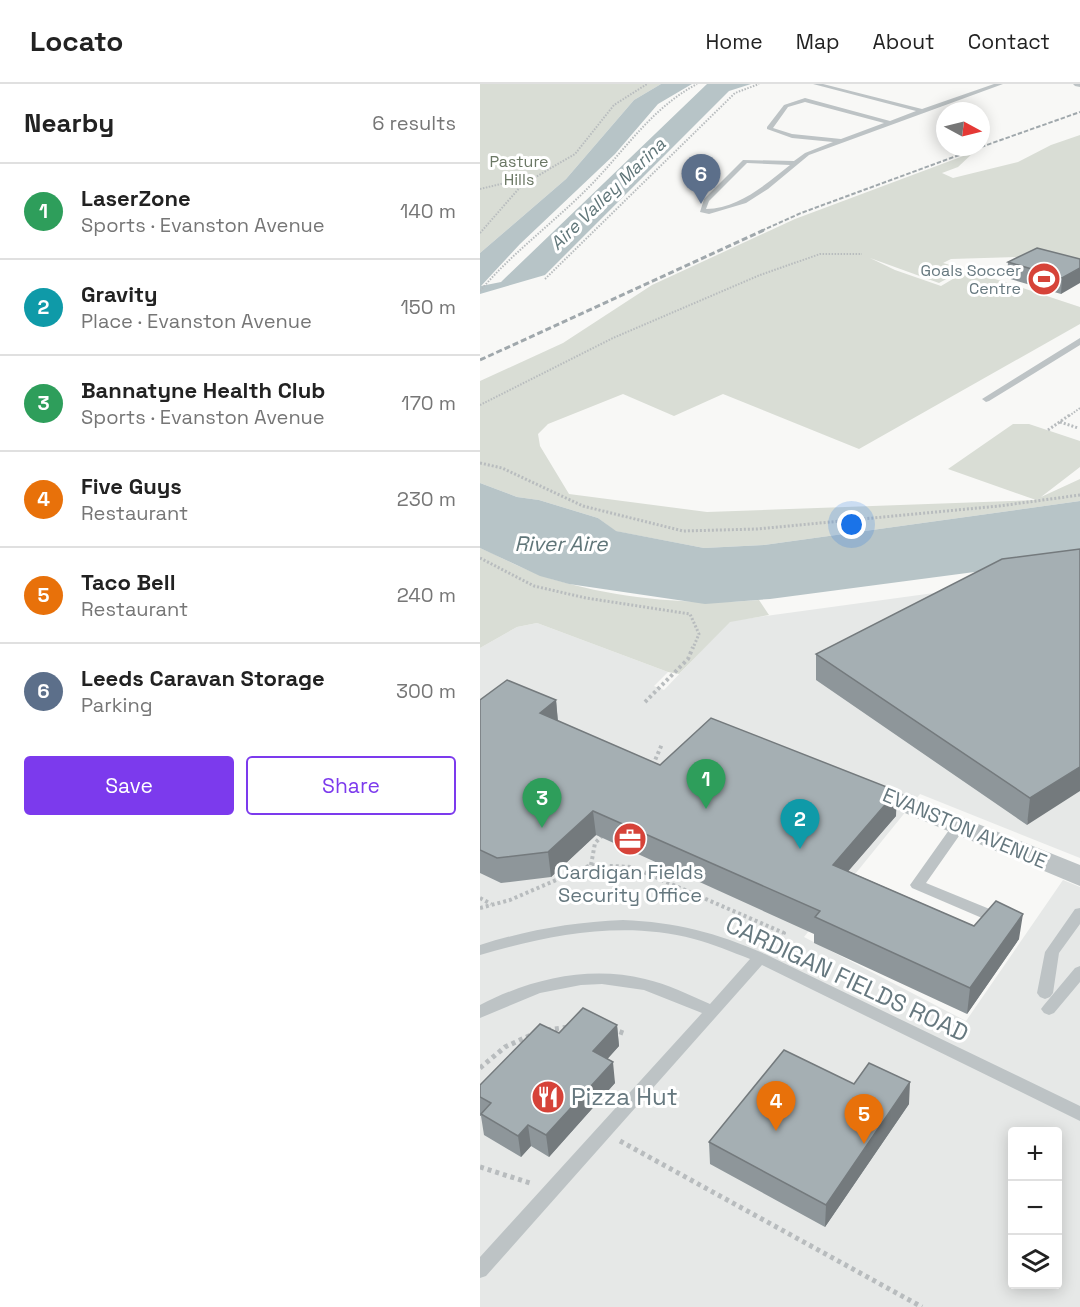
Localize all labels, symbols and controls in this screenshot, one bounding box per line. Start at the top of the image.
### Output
text: Locato [30,23,123,59]
text: Home [705,28,763,55]
text: Map [796,28,840,55]
text: About [873,28,935,55]
text: Contact [968,28,1050,55]
north arrow [936,102,990,156]
text: Nearby [24,106,114,140]
text: 6 results [372,110,456,136]
water label: Aire Valley Marina [545,132,671,255]
park label: Pasture Hills [489,151,549,190]
pin: 6 [682,154,720,204]
text: LaserZone [81,184,191,212]
text: 1 [39,198,48,224]
text: 140 m [400,198,456,224]
text: Sports · Evanston Avenue [81,212,325,238]
place label: Goals Soccer Centre [921,260,1021,299]
sports icon: Goals Soccer Centre [1026,261,1062,297]
text: Gravity [81,280,158,308]
text: 2 [38,294,49,320]
text: 150 m [401,294,456,320]
text: Place · Evanston Avenue [81,308,312,334]
text: Bannatyne Health Club [81,376,325,404]
text: 3 [37,390,50,416]
text: 170 m [401,390,456,416]
text: Sports · Evanston Avenue [81,404,325,430]
text: Five Guys [81,472,182,500]
text: 4 [37,486,50,512]
text: 230 m [397,486,456,512]
text: Restaurant [81,500,188,526]
your location [837,510,866,539]
water label: River Aire [514,530,609,557]
text: Taco Bell [81,568,176,596]
text: 5 [38,582,50,608]
text: 240 m [397,582,456,608]
text: Restaurant [81,596,188,622]
text: Leeds Caravan Storage [81,664,325,692]
text: 6 [37,678,50,704]
text: 300 m [396,678,456,704]
text: Parking [81,692,153,718]
button: Save [24,756,234,815]
button: Share [246,756,456,815]
pin: 1 [686,760,726,809]
pin: 3 [522,778,562,828]
street label: EVANSTON AVENUE [879,782,1051,874]
pin: 2 [780,800,820,849]
office icon: Cardigan Fields Security Office [612,821,648,857]
place label: Cardigan Fields Security Office [557,859,703,908]
street label: CARDIGAN FIELDS ROAD [721,909,974,1049]
restaurant icon: Pizza Hut [530,1079,566,1115]
place label: Pizza Hut [571,1081,678,1112]
pin: 4 [756,1082,796,1131]
pin: 5 [844,1094,884,1144]
map controls [1008,1127,1062,1289]
button: + [1008,1127,1062,1181]
button: − [1008,1181,1062,1235]
button: layers [1008,1235,1062,1289]

